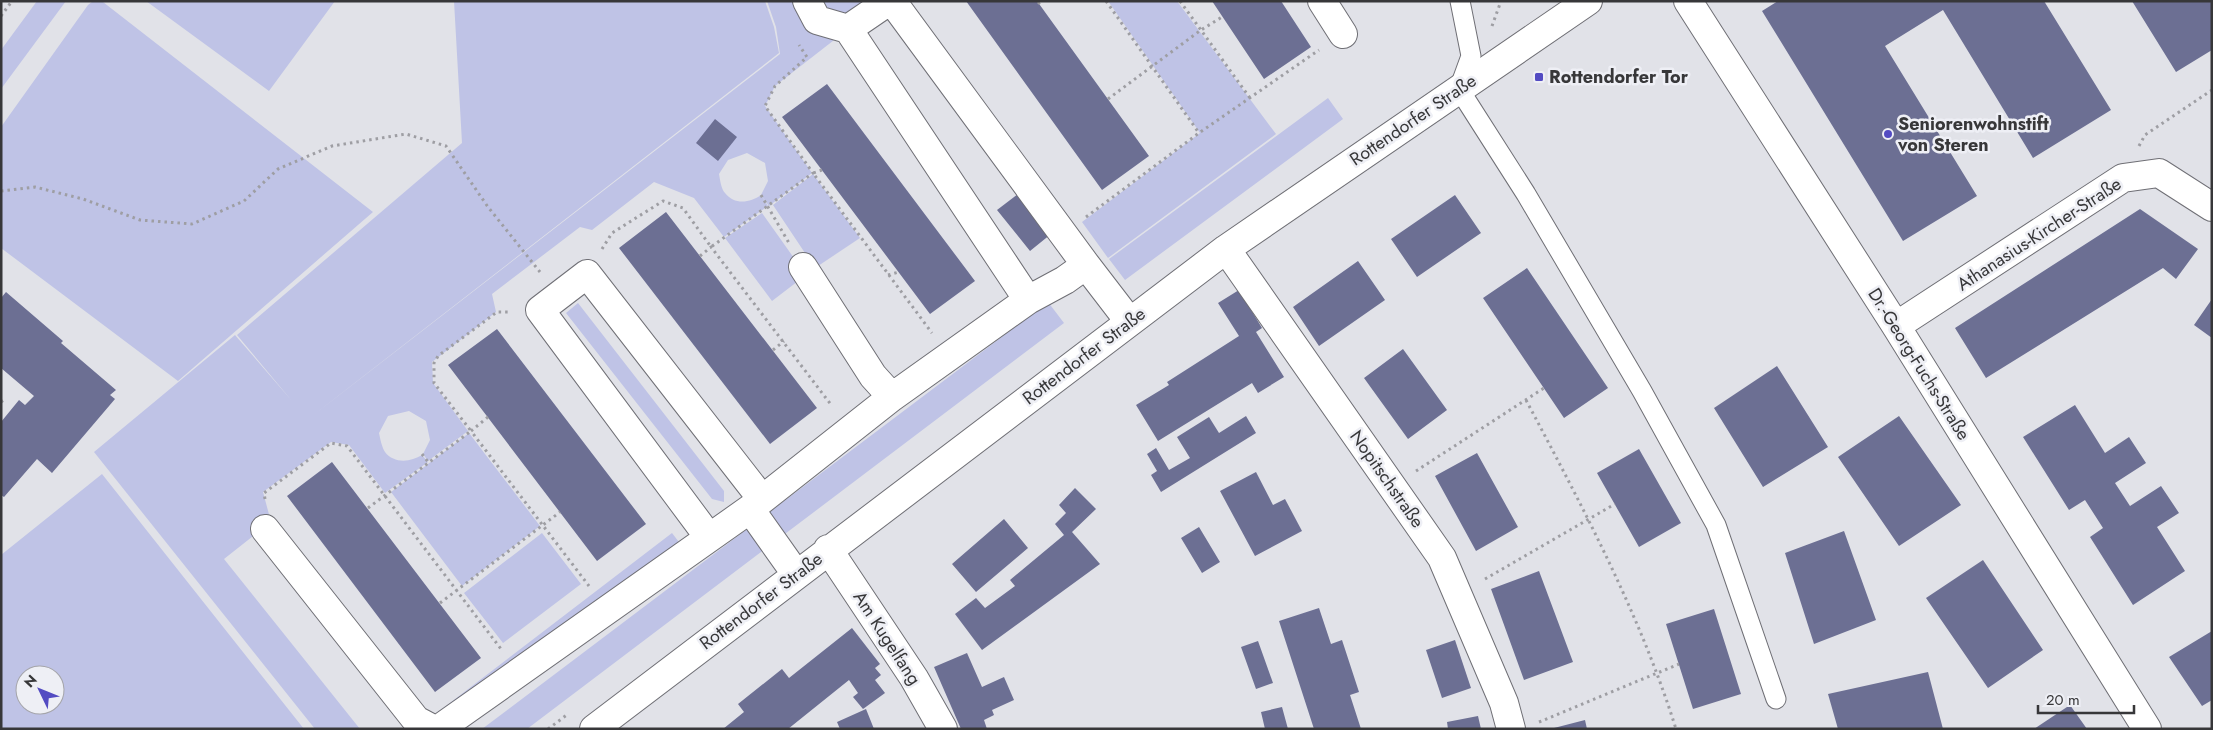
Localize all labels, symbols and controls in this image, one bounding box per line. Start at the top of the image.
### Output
place label: Rottendorfer Tor [1549,64,1689,90]
street label: Rottendorfer Straße [1344,68,1482,172]
marker: Rottendorfer Tor [1533,71,1545,83]
place label: Seniorenwohnstift von Steren [1897,111,2049,158]
marker: Seniorenwohnstift von Steren [1882,128,1894,140]
street label: Athanasius-Kircher-Straße [1952,171,2126,297]
street label: Dr.-Georg-Fuchs-Straße [1862,283,1976,445]
street label: Rottendorfer Straße [1017,301,1151,411]
street label: Nopitschstraße [1344,425,1430,533]
street label: Rottendorfer Straße [694,546,828,656]
street label: Am Kugelfang [847,586,927,690]
north arrow [15,665,65,715]
text: N [19,670,42,692]
scale bar [2038,682,2134,714]
text: 20 m [2046,689,2080,711]

